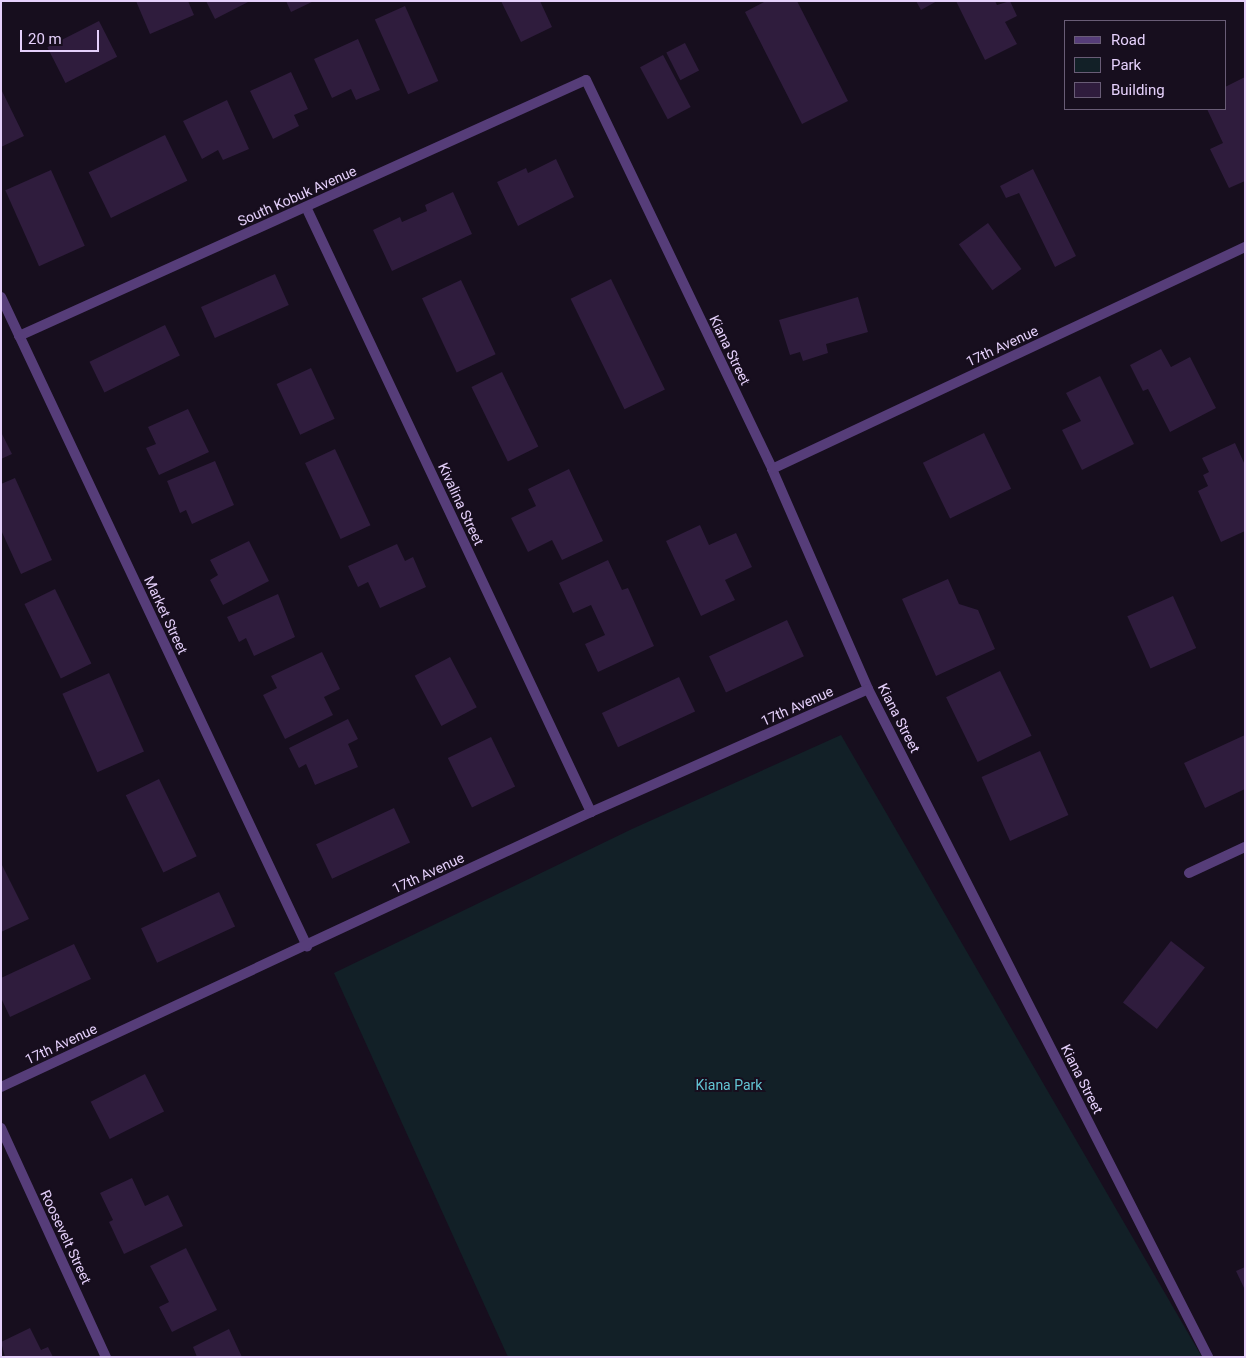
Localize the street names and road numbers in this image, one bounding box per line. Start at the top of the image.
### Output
street label: South Kobuk Avenue [235,162,359,230]
street label: Kiana Street [706,312,754,388]
street label: 17th Avenue [963,322,1041,370]
street label: Kivalina Street [435,460,487,548]
street label: Market Street [141,573,191,657]
street label: Kiana Street [874,681,924,755]
street label: 17th Avenue [758,683,836,729]
street label: 17th Avenue [389,849,467,897]
street label: 17th Avenue [22,1020,100,1068]
street label: Kiana Street [1057,1042,1107,1116]
street label: Roosevelt Street [37,1187,95,1287]

